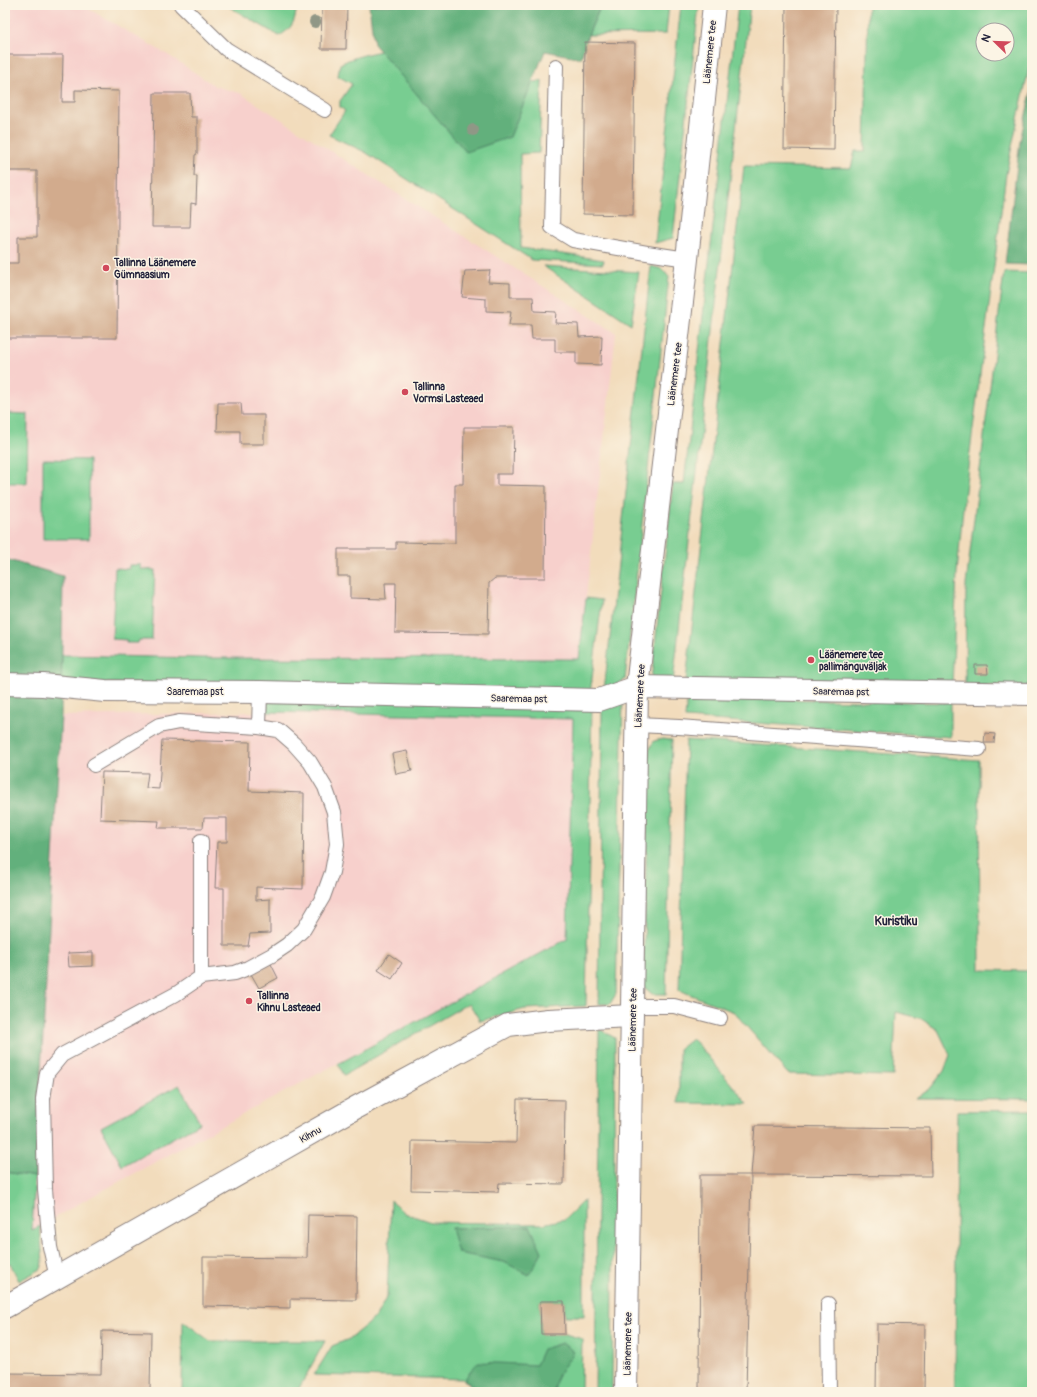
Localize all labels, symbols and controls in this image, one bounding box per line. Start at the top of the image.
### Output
street label: Läänemere tee [701,20,719,84]
north arrow [975,22,1015,62]
text: N [979,32,994,44]
place label: Tallinna Läänemere Gümnaasium [113,257,197,281]
marker: Tallinna Läänemere Gümnaasium [101,263,111,273]
street label: Läänemere tee [665,342,685,407]
place label: Tallinna Vormsi Lasteaed [412,381,483,405]
marker: Tallinna Vormsi Lasteaed [400,387,410,397]
place label: Läänemere tee pallimänguväljak [819,649,888,673]
marker: Läänemere tee pallimänguväljak [806,655,816,665]
street label: Läänemere tee [632,664,648,728]
street label: Saaremaa pst [167,686,224,698]
street label: Saaremaa pst [812,686,870,699]
street label: Saaremaa pst [490,693,548,706]
district label: Kuristiku [874,914,918,929]
street label: Läänemere tee [626,988,640,1052]
place label: Tallinna Kihnu Lasteaed [256,990,321,1014]
marker: Tallinna Kihnu Lasteaed [244,996,254,1006]
street label: Kihnu [297,1124,324,1146]
street label: Läänemere tee [621,1312,635,1376]

